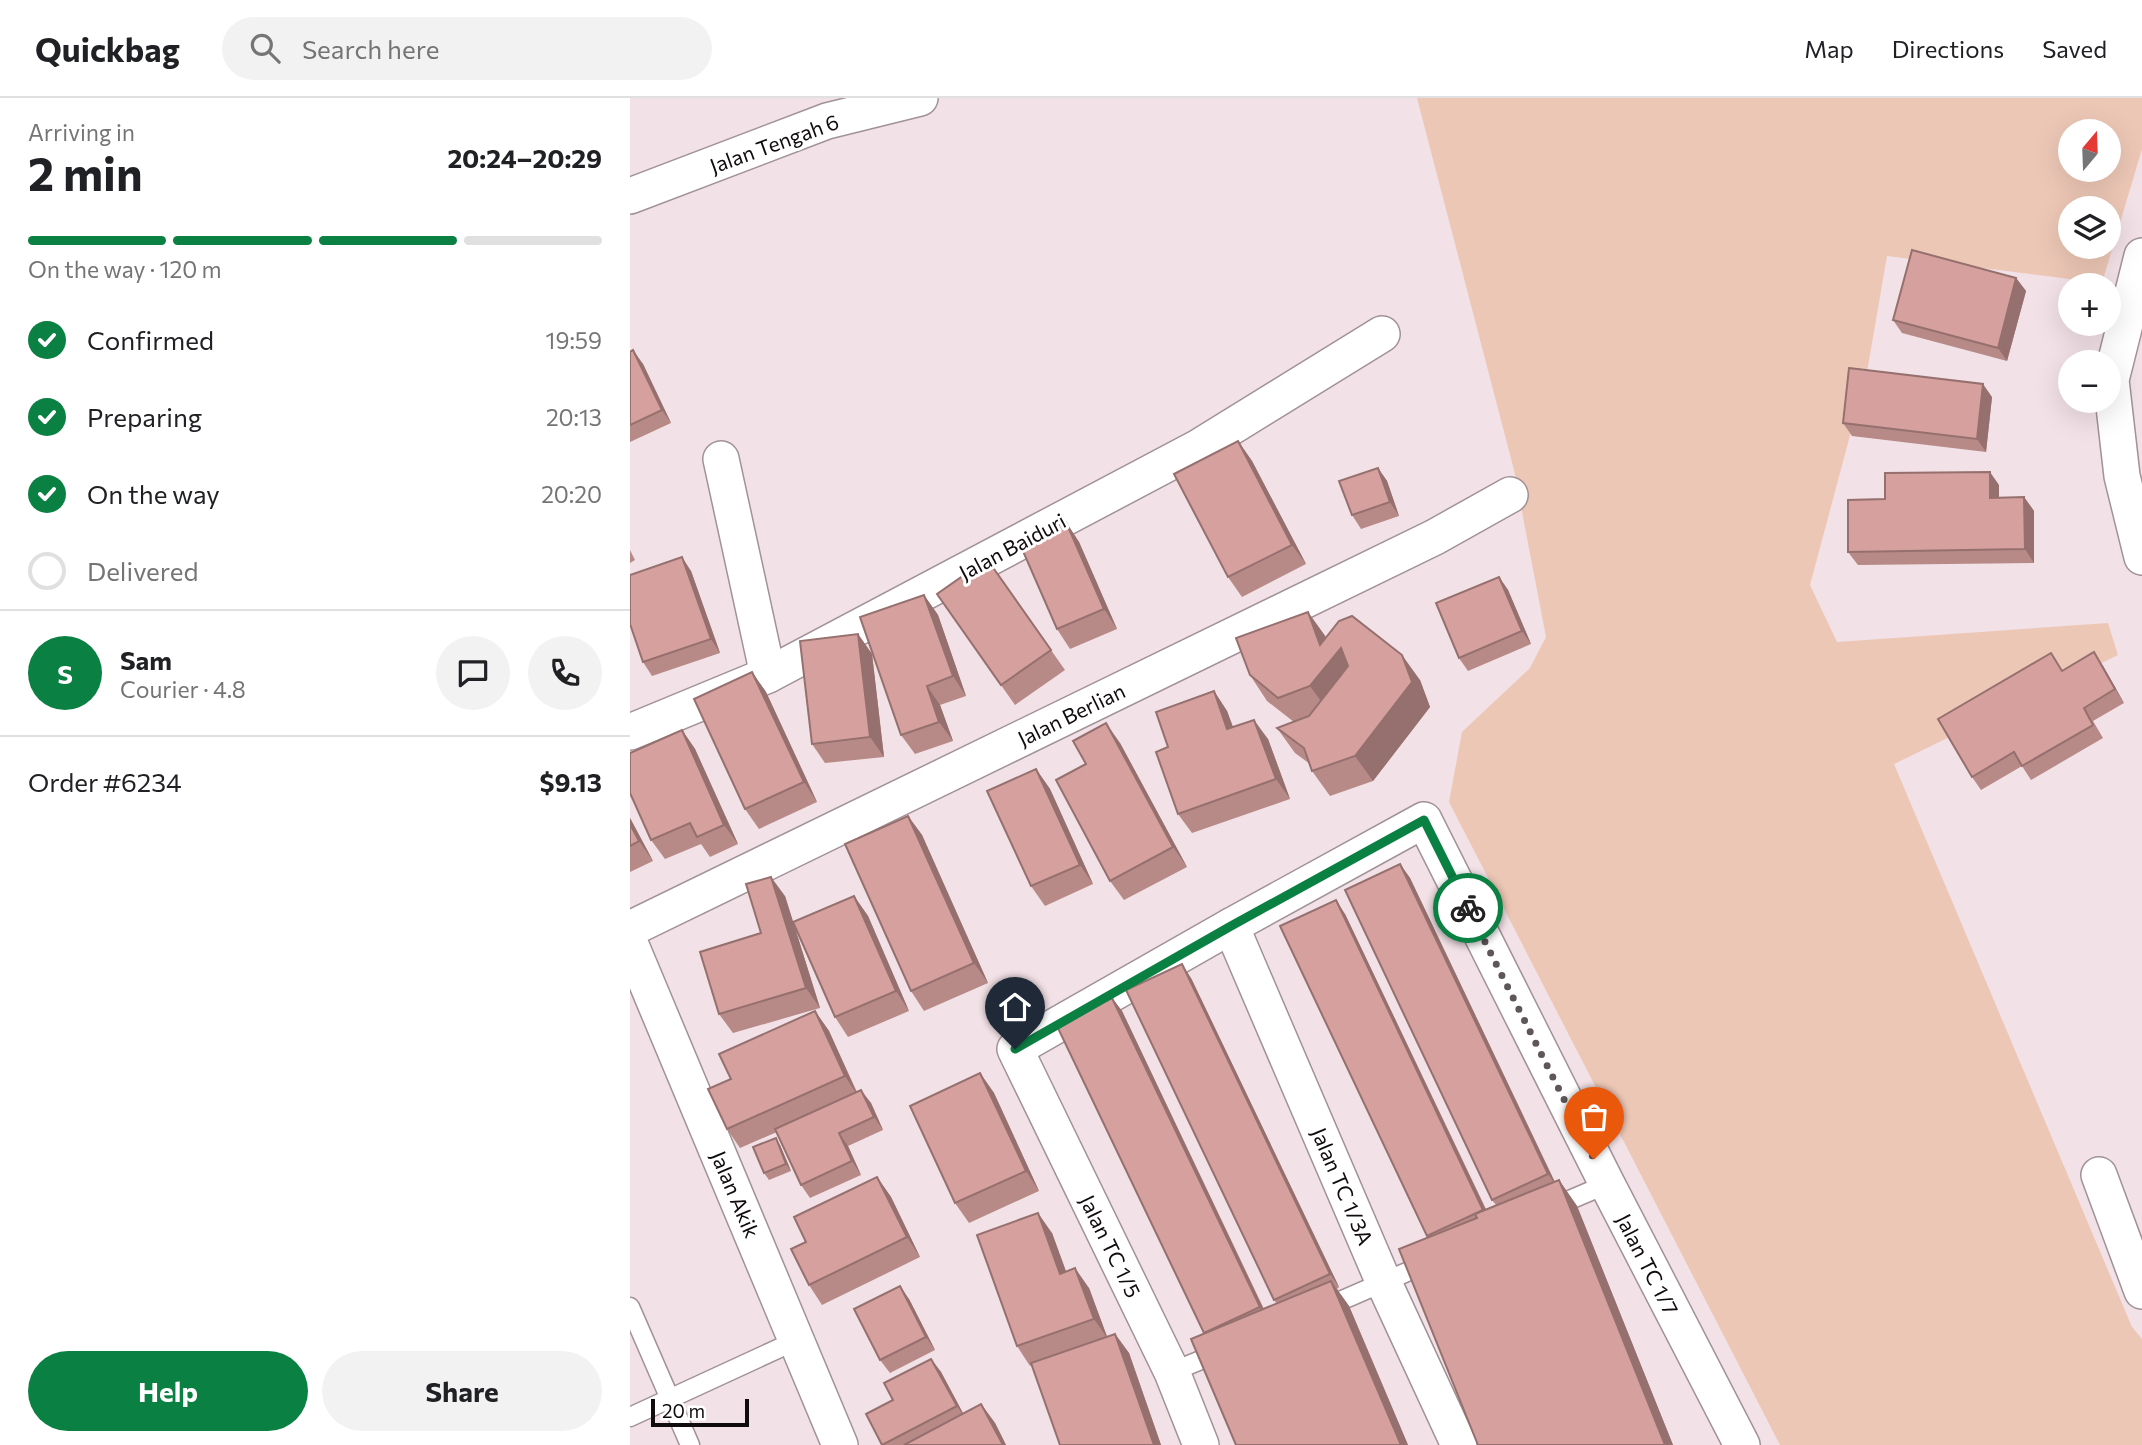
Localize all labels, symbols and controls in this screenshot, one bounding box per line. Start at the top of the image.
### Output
search box [222,17,712,80]
text: Quickbag [35,28,180,69]
icon: search [246,29,284,67]
text: Search here [302,33,439,64]
text: Map [1804,34,1854,63]
text: Directions [1892,34,2004,63]
text: Saved [2042,34,2107,63]
street label: Jalan Tengah 6 [706,108,842,178]
text: Arriving in [28,118,135,146]
north arrow [2058,119,2121,182]
map controls [2058,119,2121,413]
text: 20:24–20:29 [447,142,602,173]
text: 2 min [28,144,143,200]
button: layers [2058,196,2121,259]
text: On the way · 120 m [28,255,222,283]
button: + [2058,273,2121,336]
icon: check [28,321,66,359]
text: Confirmed [87,324,214,355]
text: 19:59 [546,326,602,354]
button: − [2058,350,2121,413]
icon: check [28,398,66,436]
text: Preparing [87,401,202,432]
text: 20:13 [546,403,602,431]
icon: check [28,475,66,513]
text: On the way [87,478,220,509]
text: 20:20 [541,480,602,508]
street label: Jalan Baiduri [954,507,1070,585]
text: Delivered [87,555,198,586]
button: chat [436,636,510,710]
button: phone [528,636,602,710]
text: Sam [120,644,172,675]
text: S [57,658,73,689]
text: Courier · 4.8 [120,675,246,703]
street label: Jalan Berlian [1013,677,1129,751]
text: Order #6234 [28,766,182,797]
text: $9.13 [540,766,602,797]
courier [1433,873,1503,943]
icon: bike [1449,889,1487,927]
pin [985,977,1045,1049]
icon: home [996,988,1034,1026]
pin [1564,1087,1624,1159]
icon: bag [1575,1098,1613,1136]
street label: Jalan TC 1/3A [1307,1124,1379,1248]
street label: Jalan Akik [706,1147,766,1241]
street label: Jalan TC 1/5 [1075,1191,1147,1301]
street label: Jalan TC 1/7 [1612,1209,1684,1319]
button: Help [28,1351,308,1431]
button: Share [322,1351,602,1431]
scale bar [651,1396,749,1428]
text: 20 m [662,1399,705,1422]

